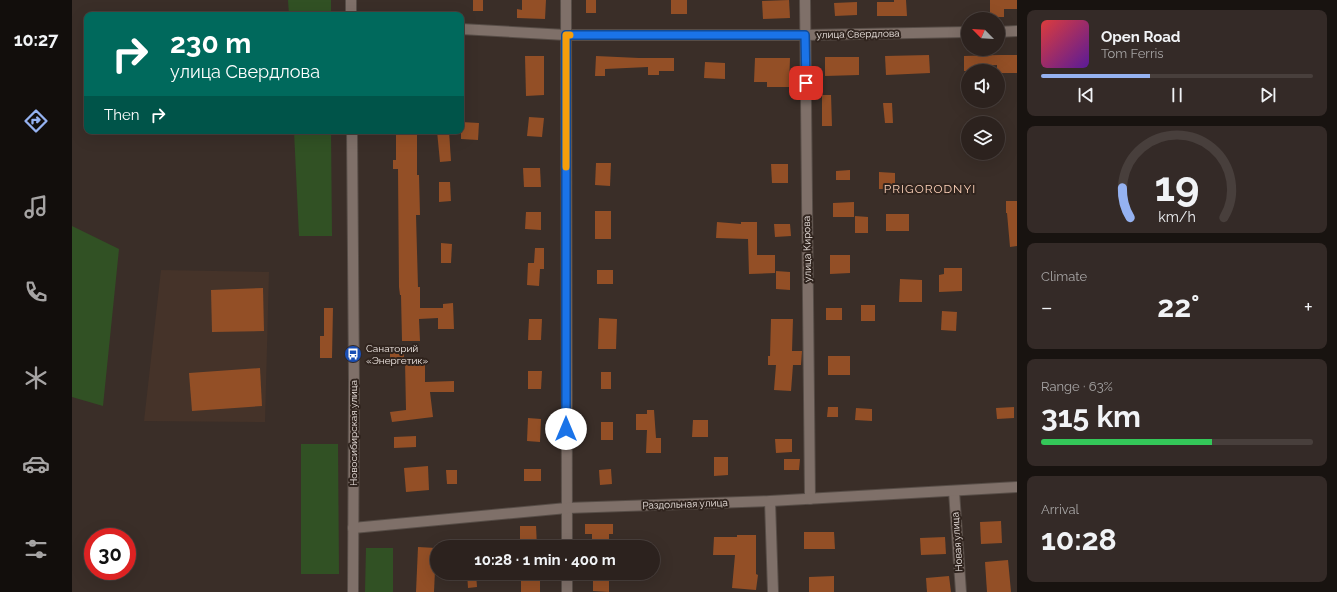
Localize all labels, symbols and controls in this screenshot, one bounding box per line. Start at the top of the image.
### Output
north arrow [961,12,1005,56]
map controls [961,12,1005,160]
text: 230 m [170,27,251,60]
icon: right [104,28,156,80]
street label: улица Свердлова [816,28,900,40]
text: Open Road [1101,28,1181,46]
text: 10:27 [14,29,58,50]
text: Tom Ferris [1101,46,1164,61]
text: улица Свердлова [170,61,320,82]
button: sound [961,64,1005,108]
pin [789,66,823,100]
icon: arrive [795,72,817,94]
icon: previous [1075,84,1097,106]
icon: pause [1166,84,1188,106]
icon: next [1257,84,1279,106]
icon: right [147,104,169,126]
text: Then [104,106,139,124]
icon: directions [22,107,50,135]
button: layers [961,116,1005,160]
text: 19 [1154,161,1200,210]
district label: PRIGORODNYI [884,182,976,196]
icon: music [22,193,50,221]
text: km/h [1158,208,1196,224]
street label: улица Кирова [801,216,813,282]
text: Climate [1041,269,1087,284]
icon: phone [22,278,50,306]
text: 22° [1157,289,1199,324]
text: − [1041,294,1053,320]
text: + [1304,294,1313,320]
place label: Санаторий «Энергетик» [366,343,429,366]
bus stop icon: Санаторий «Энергетик» [343,344,363,364]
icon: climate [22,364,50,392]
text: Range · 63% [1041,379,1113,394]
street label: Новосибирская улица [348,380,359,486]
text: 315 km [1041,399,1141,434]
position arrow [545,408,587,450]
icon: car [22,450,50,478]
street label: Раздольная улица [642,497,728,511]
text: Arrival [1041,502,1079,517]
street label: Новая улица [949,512,965,572]
text: 10:28 [1041,522,1117,557]
speed limit sign: 30 [84,528,136,580]
icon: filters [22,535,50,563]
text: 10:28 · 1 min · 400 m [474,551,616,569]

